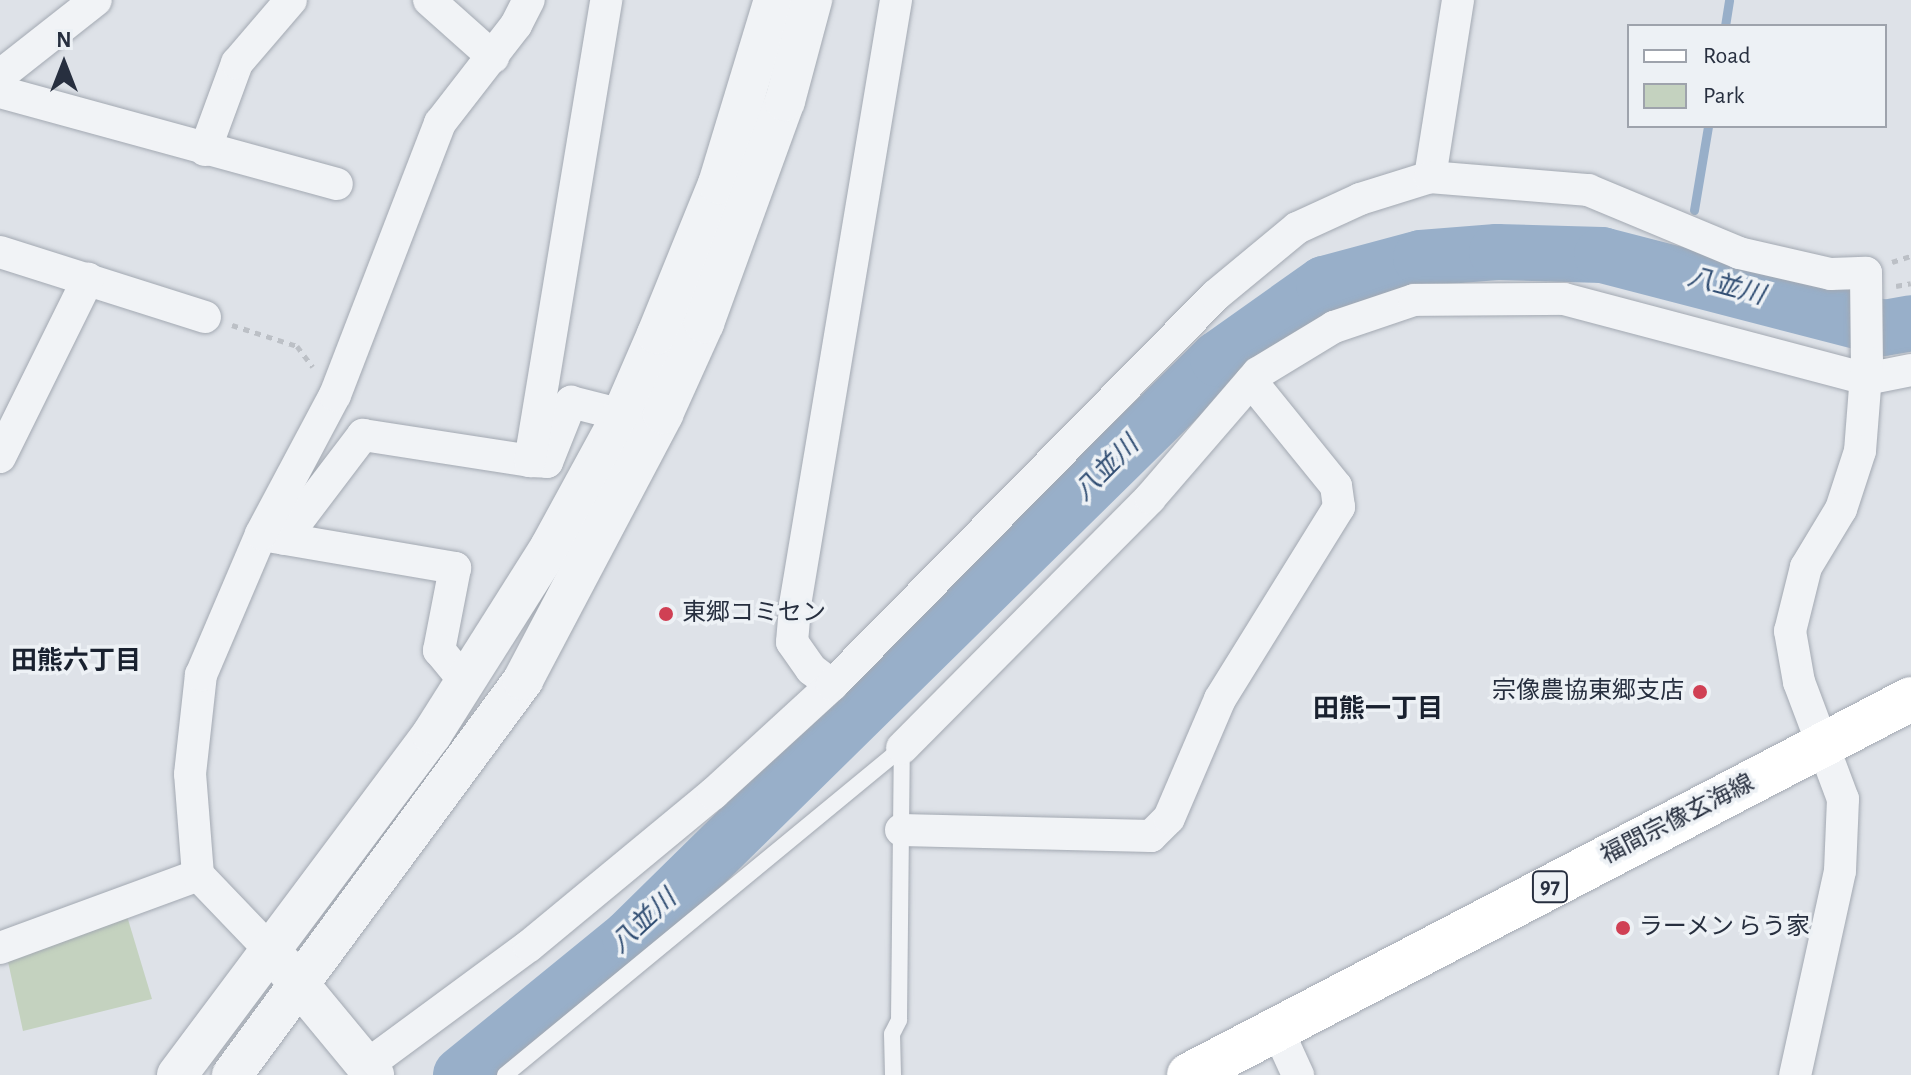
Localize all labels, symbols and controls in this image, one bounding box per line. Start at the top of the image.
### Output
north arrow [24,24,104,104]
legend [1627,24,1887,128]
text: N [56,29,72,51]
text: Road [1703,44,1751,68]
text: Park [1703,84,1744,108]
water label: 八並川 [1684,262,1768,312]
water label: 八並川 [1068,430,1146,508]
place label: 東郷コミセン [682,600,826,628]
marker: 東郷コミセン [657,605,675,623]
district label: 田熊六丁目 [11,646,141,678]
place label: 宗像農協東郷支店 [1492,678,1684,706]
marker: 宗像農協東郷支店 [1691,683,1709,701]
district label: 田熊一丁目 [1313,694,1443,726]
street label: 福間宗像玄海線 [1597,769,1759,871]
road number: 97 [1530,869,1570,905]
water label: 八並川 [605,884,683,960]
place label: ラーメン らう家 [1639,914,1811,942]
marker: ラーメン らう家 [1614,919,1632,937]

